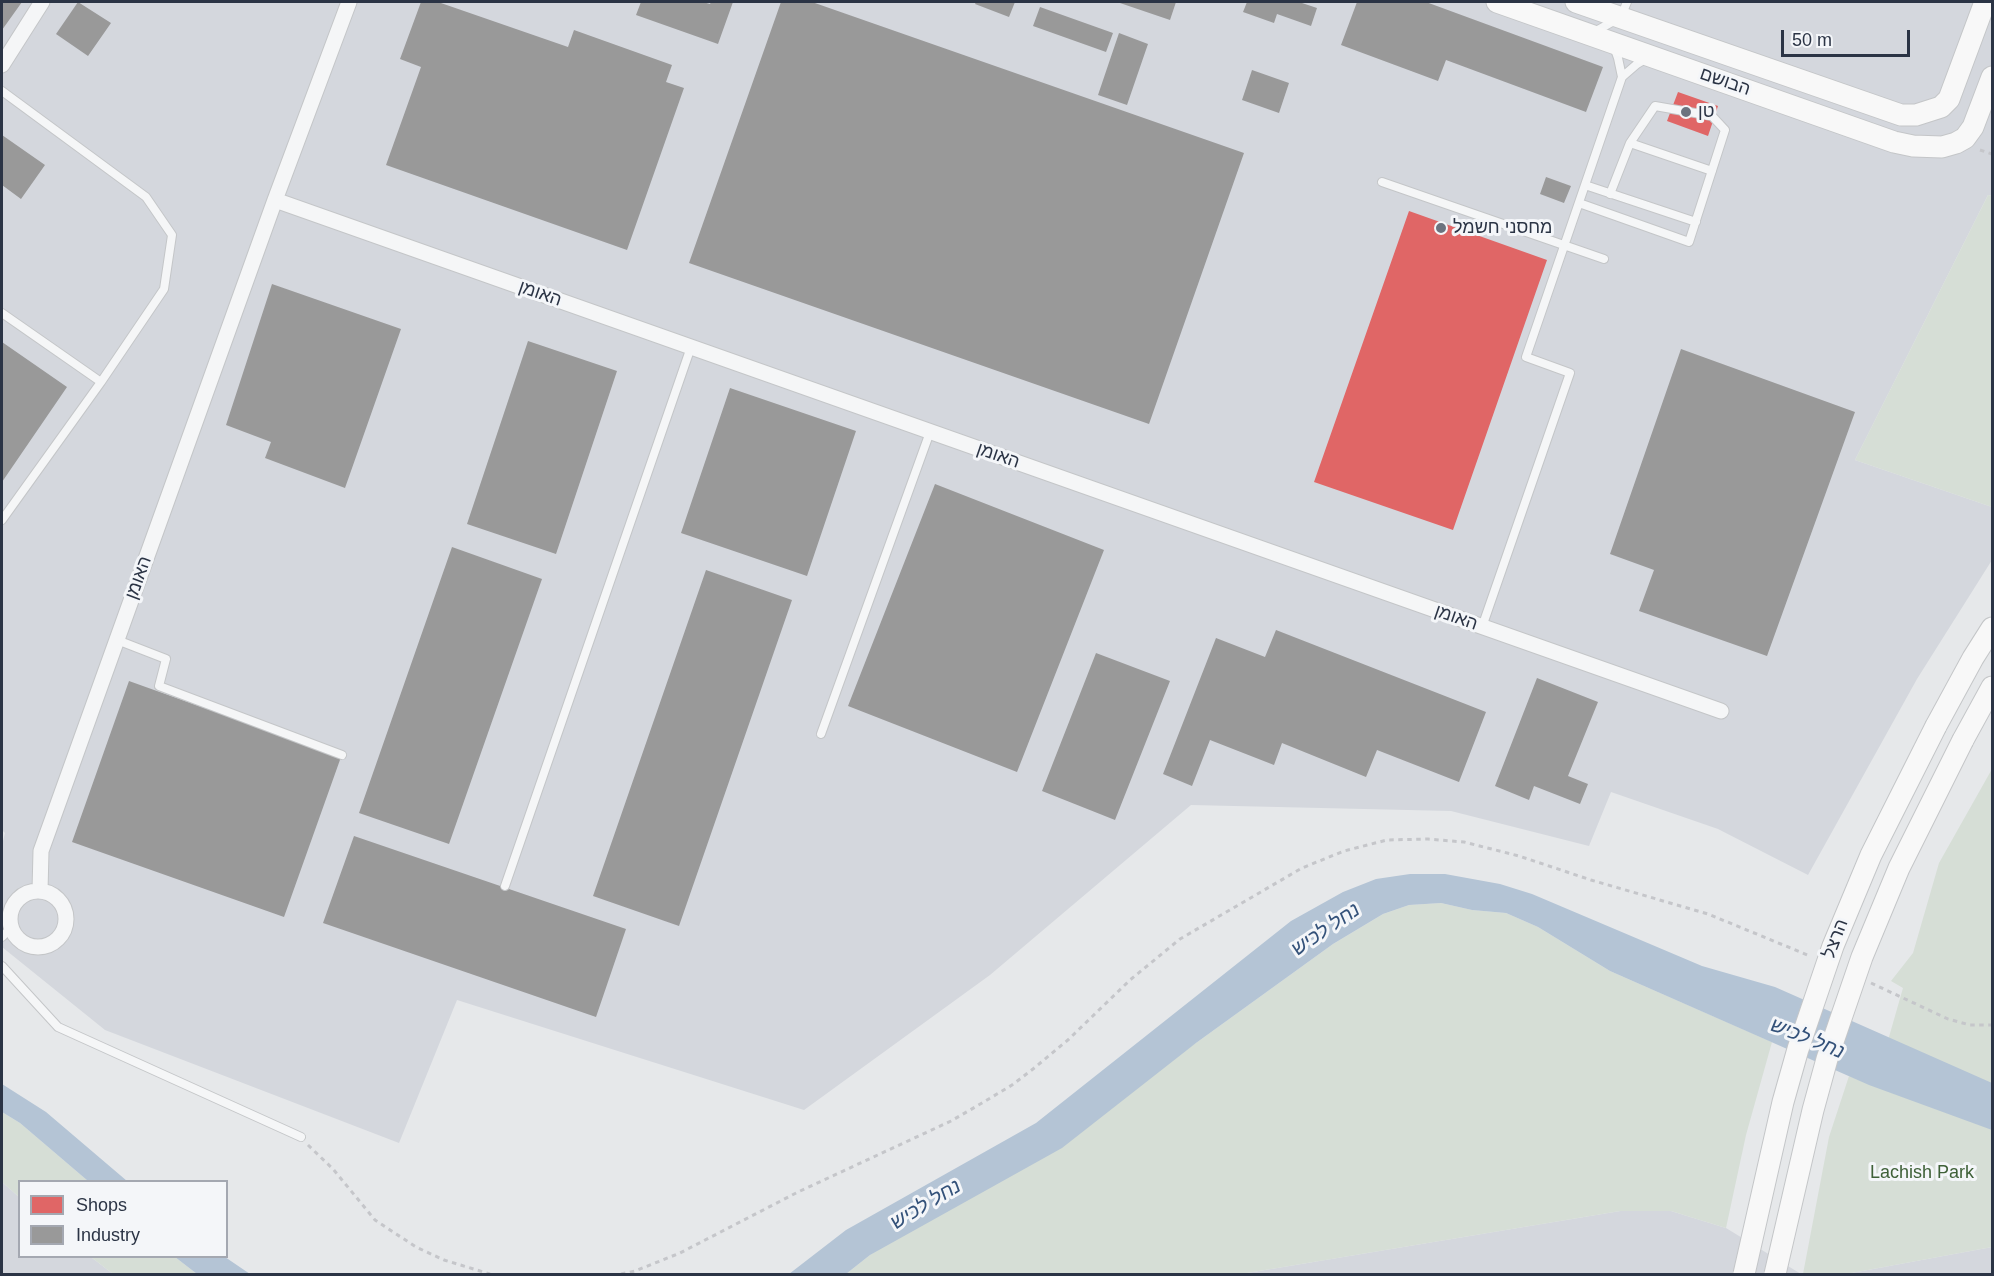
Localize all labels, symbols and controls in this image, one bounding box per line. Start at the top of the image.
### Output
scale bar [1784,18,1913,56]
text: 50 m [1792,30,1832,50]
street label: הבושם [1697,63,1753,101]
place label: טן [1698,101,1714,123]
marker: טן [1679,105,1693,119]
place label: מחסני חשמל [1453,217,1552,239]
marker: מחסני חשמל [1434,221,1448,235]
street label: האומן [515,277,565,311]
street label: האומן [973,439,1023,473]
street label: האומן [121,553,157,603]
street label: האומן [1431,601,1481,635]
water label: נחל לכיש [1287,898,1365,962]
street label: הרצל [1819,916,1853,962]
water label: נחל לכיש [1767,1013,1847,1065]
park label: Lachish Park [1870,1162,1974,1184]
water label: נחל לכיש [887,1175,965,1235]
legend [18,1180,228,1258]
text: Shops [76,1195,127,1215]
text: Industry [76,1225,140,1245]

